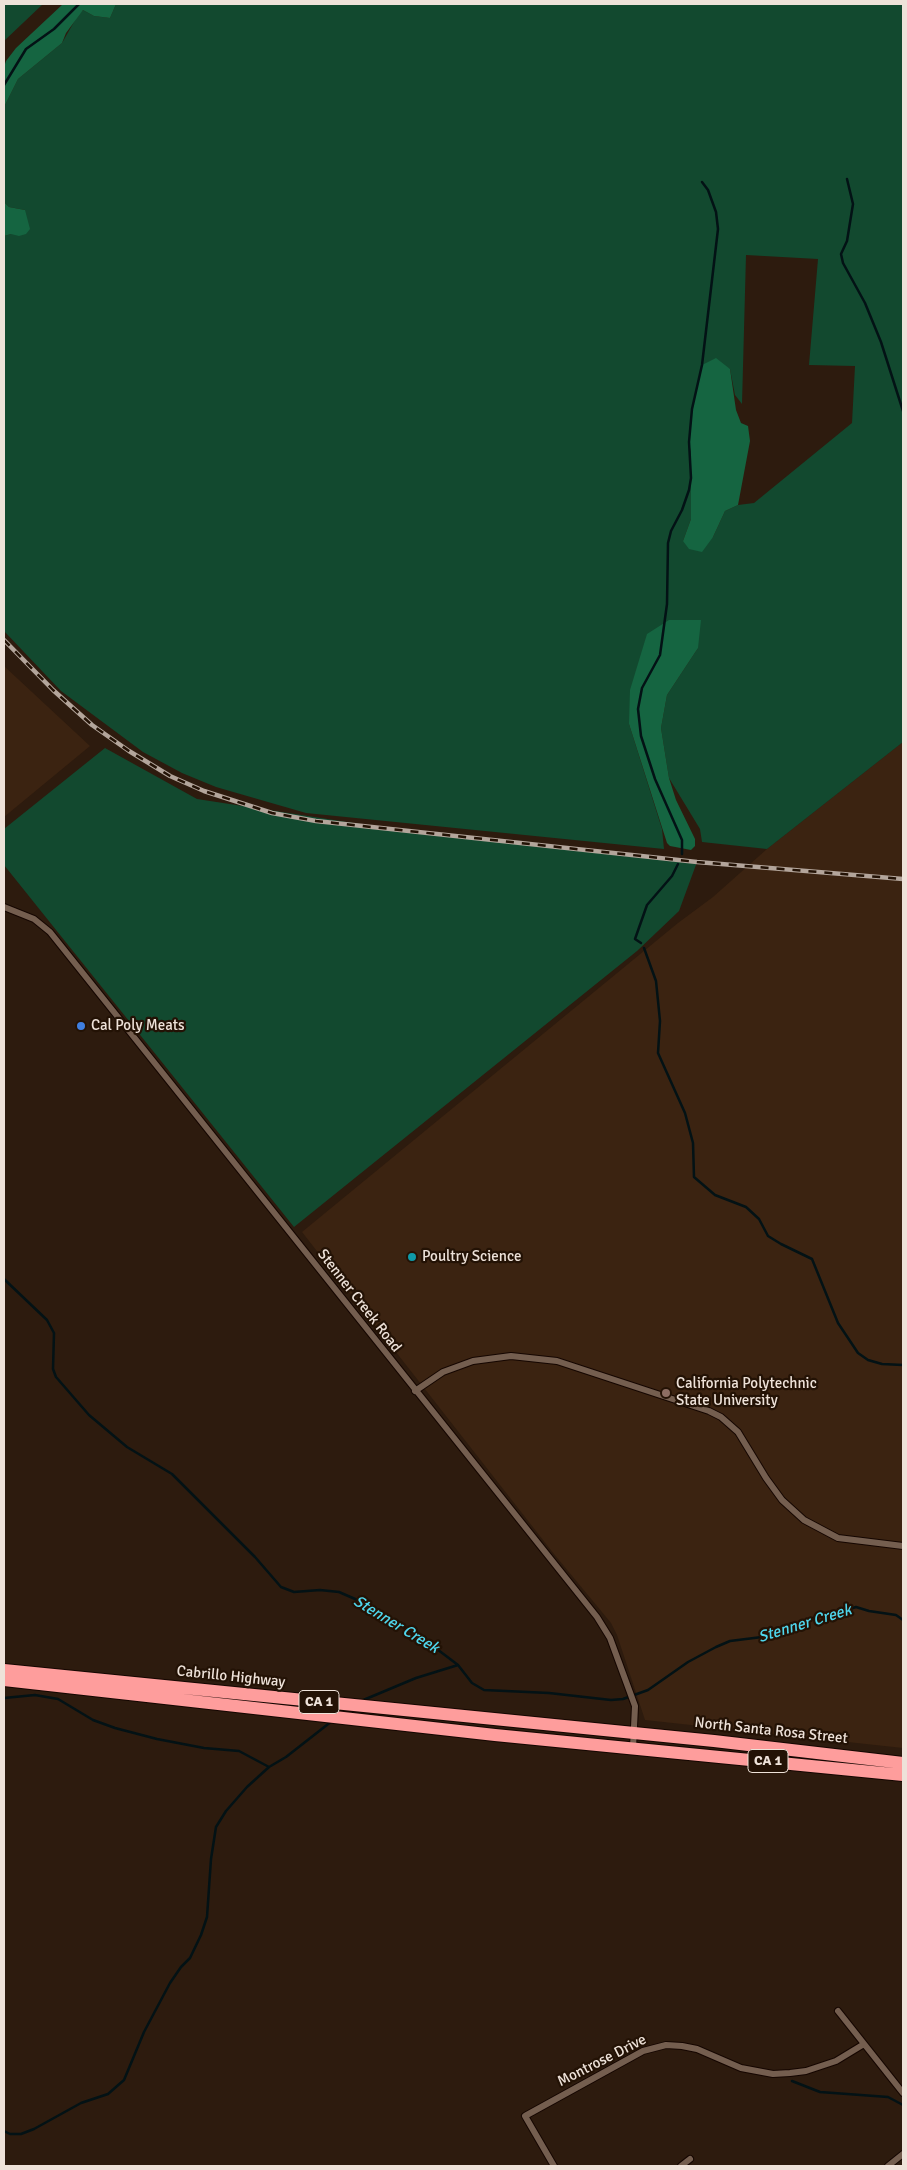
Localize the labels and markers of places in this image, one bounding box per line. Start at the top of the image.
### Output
place label: Cal Poly Meats [91,1017,185,1035]
marker: Cal Poly Meats [75,1020,87,1032]
place label: Poultry Science [422,1248,522,1266]
marker: Poultry Science [406,1251,418,1263]
place label: California Polytechnic State University [676,1375,817,1410]
marker: California Polytechnic State University [660,1387,672,1399]

